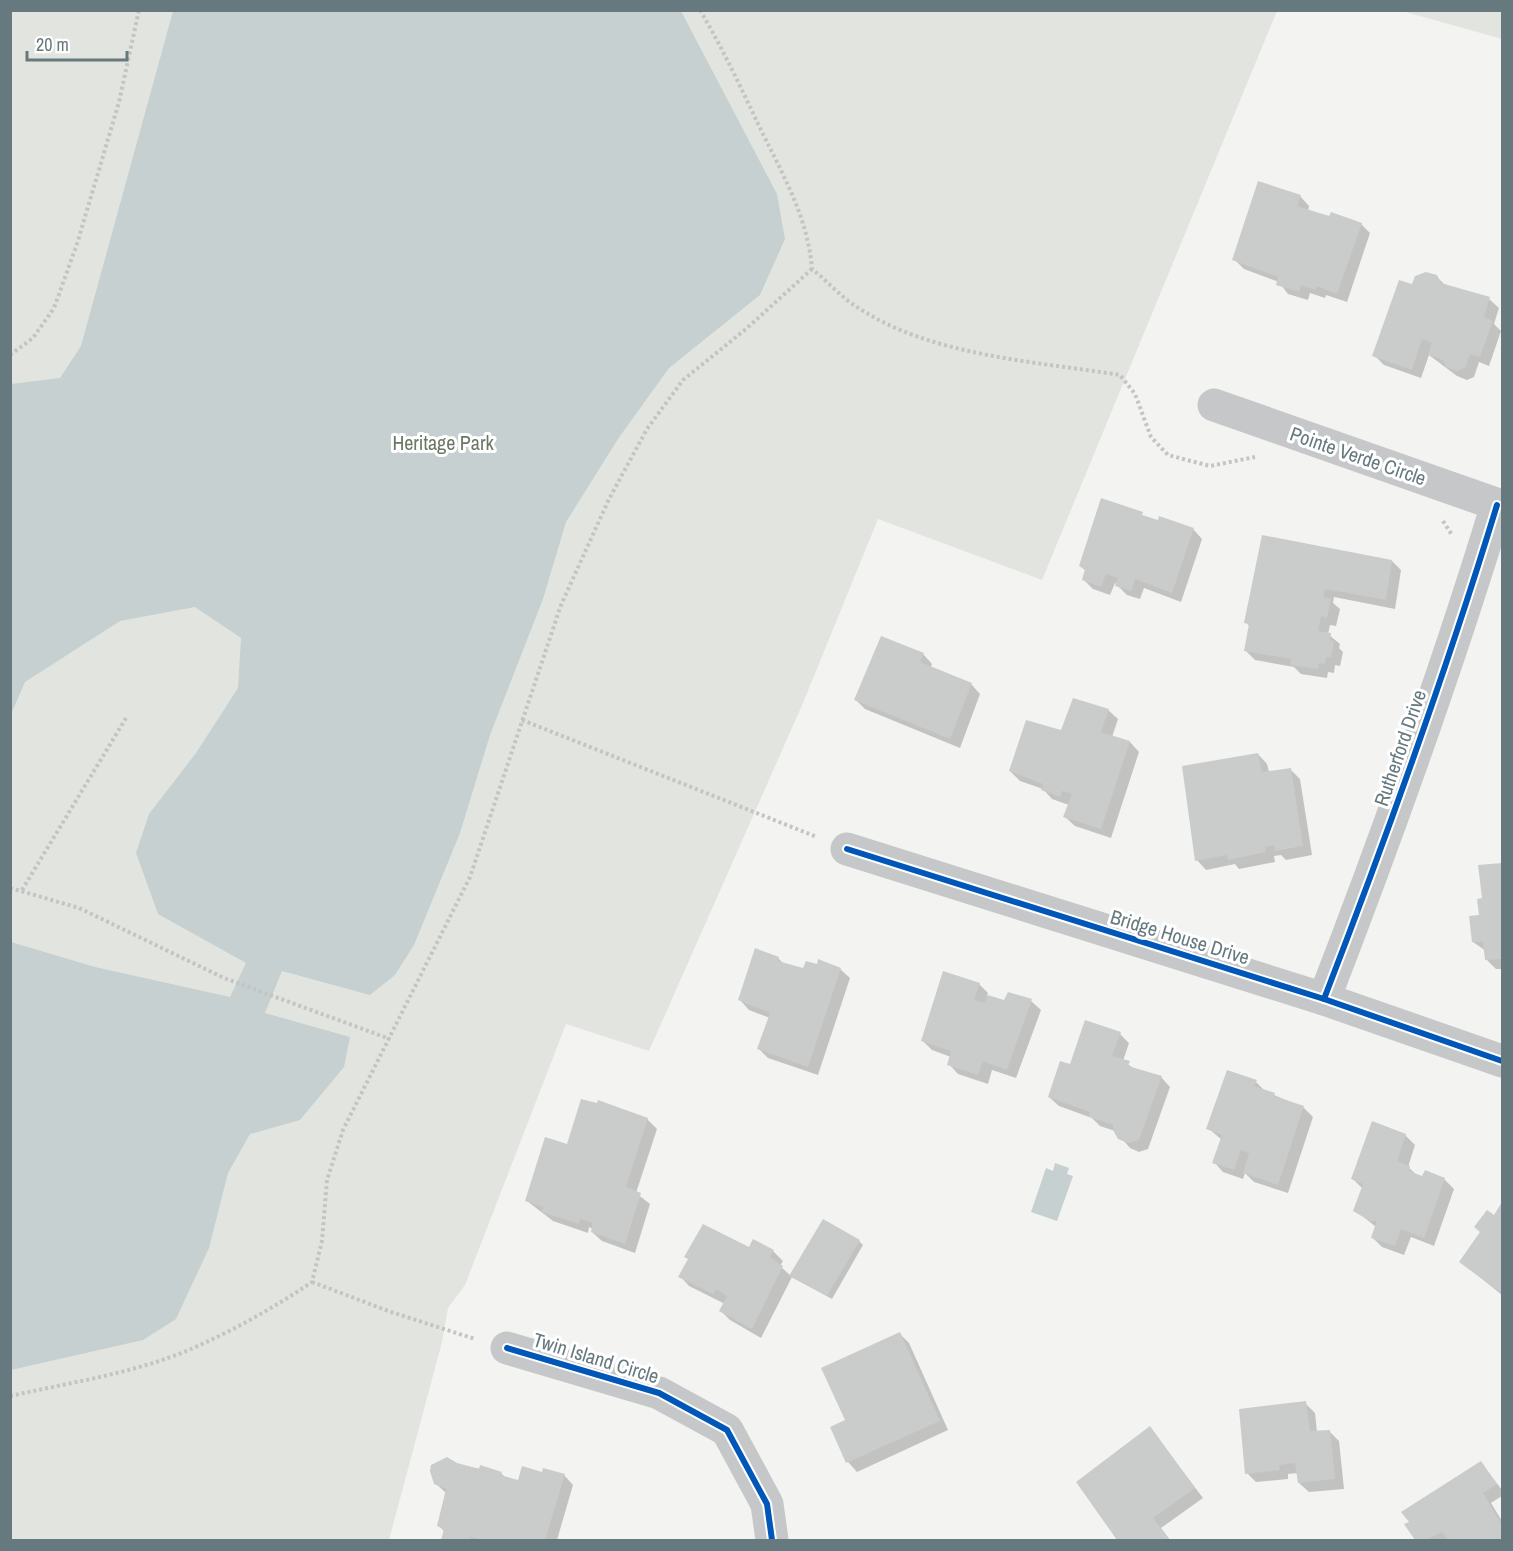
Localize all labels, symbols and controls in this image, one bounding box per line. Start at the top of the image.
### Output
scale bar [27,24,128,62]
text: 20 m [36,32,69,57]
street label: Pointe Verde Circle [1287,420,1430,491]
park label: Heritage Park [392,429,494,456]
street label: Rutherford Drive [1367,686,1432,810]
street label: Bridge House Drive [1107,903,1253,970]
street label: Twin Island Circle [530,1326,662,1389]

